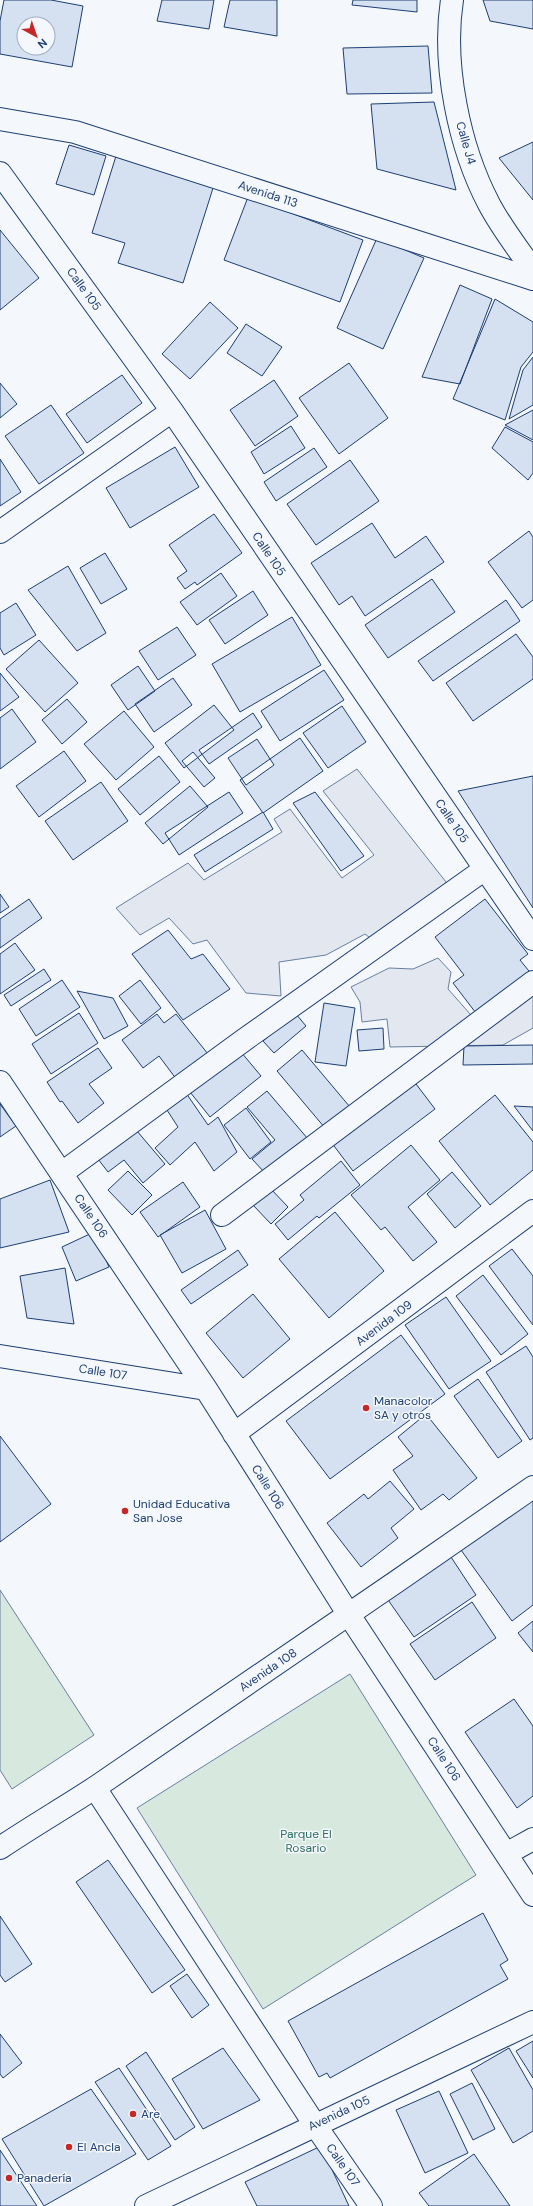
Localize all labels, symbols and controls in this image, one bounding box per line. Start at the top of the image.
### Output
north arrow [16,16,56,56]
text: N [35,36,50,52]
street label: Calle J4 [452,120,480,166]
street label: Avenida 113 [236,177,300,211]
street label: Calle 105 [63,264,105,314]
street label: Calle 105 [248,529,290,579]
street label: Calle 105 [431,796,473,846]
street label: Calle 106 [70,1191,112,1241]
street label: Avenida 109 [353,1297,415,1349]
street label: Calle 107 [78,1360,128,1384]
place label: Manacolor SA y otros [374,1393,433,1423]
marker: Manacolor SA y otros [361,1403,371,1413]
street label: Calle 106 [248,1462,288,1512]
place label: Unidad Educativa San Jose [133,1496,230,1526]
marker: Unidad Educativa San Jose [120,1506,130,1516]
street label: Avenida 108 [236,1645,300,1695]
street label: Calle 106 [424,1734,464,1784]
park label: Parque El Rosario [280,1826,332,1856]
street label: Avenida 105 [305,2092,373,2134]
place label: Are [141,2106,160,2122]
marker: Are [128,2109,138,2119]
place label: El Ancla [77,2139,121,2155]
street label: Calle 107 [322,2140,364,2190]
marker: El Ancla [64,2142,74,2152]
place label: Panadería [17,2170,72,2186]
marker: Panadería [4,2173,14,2183]

